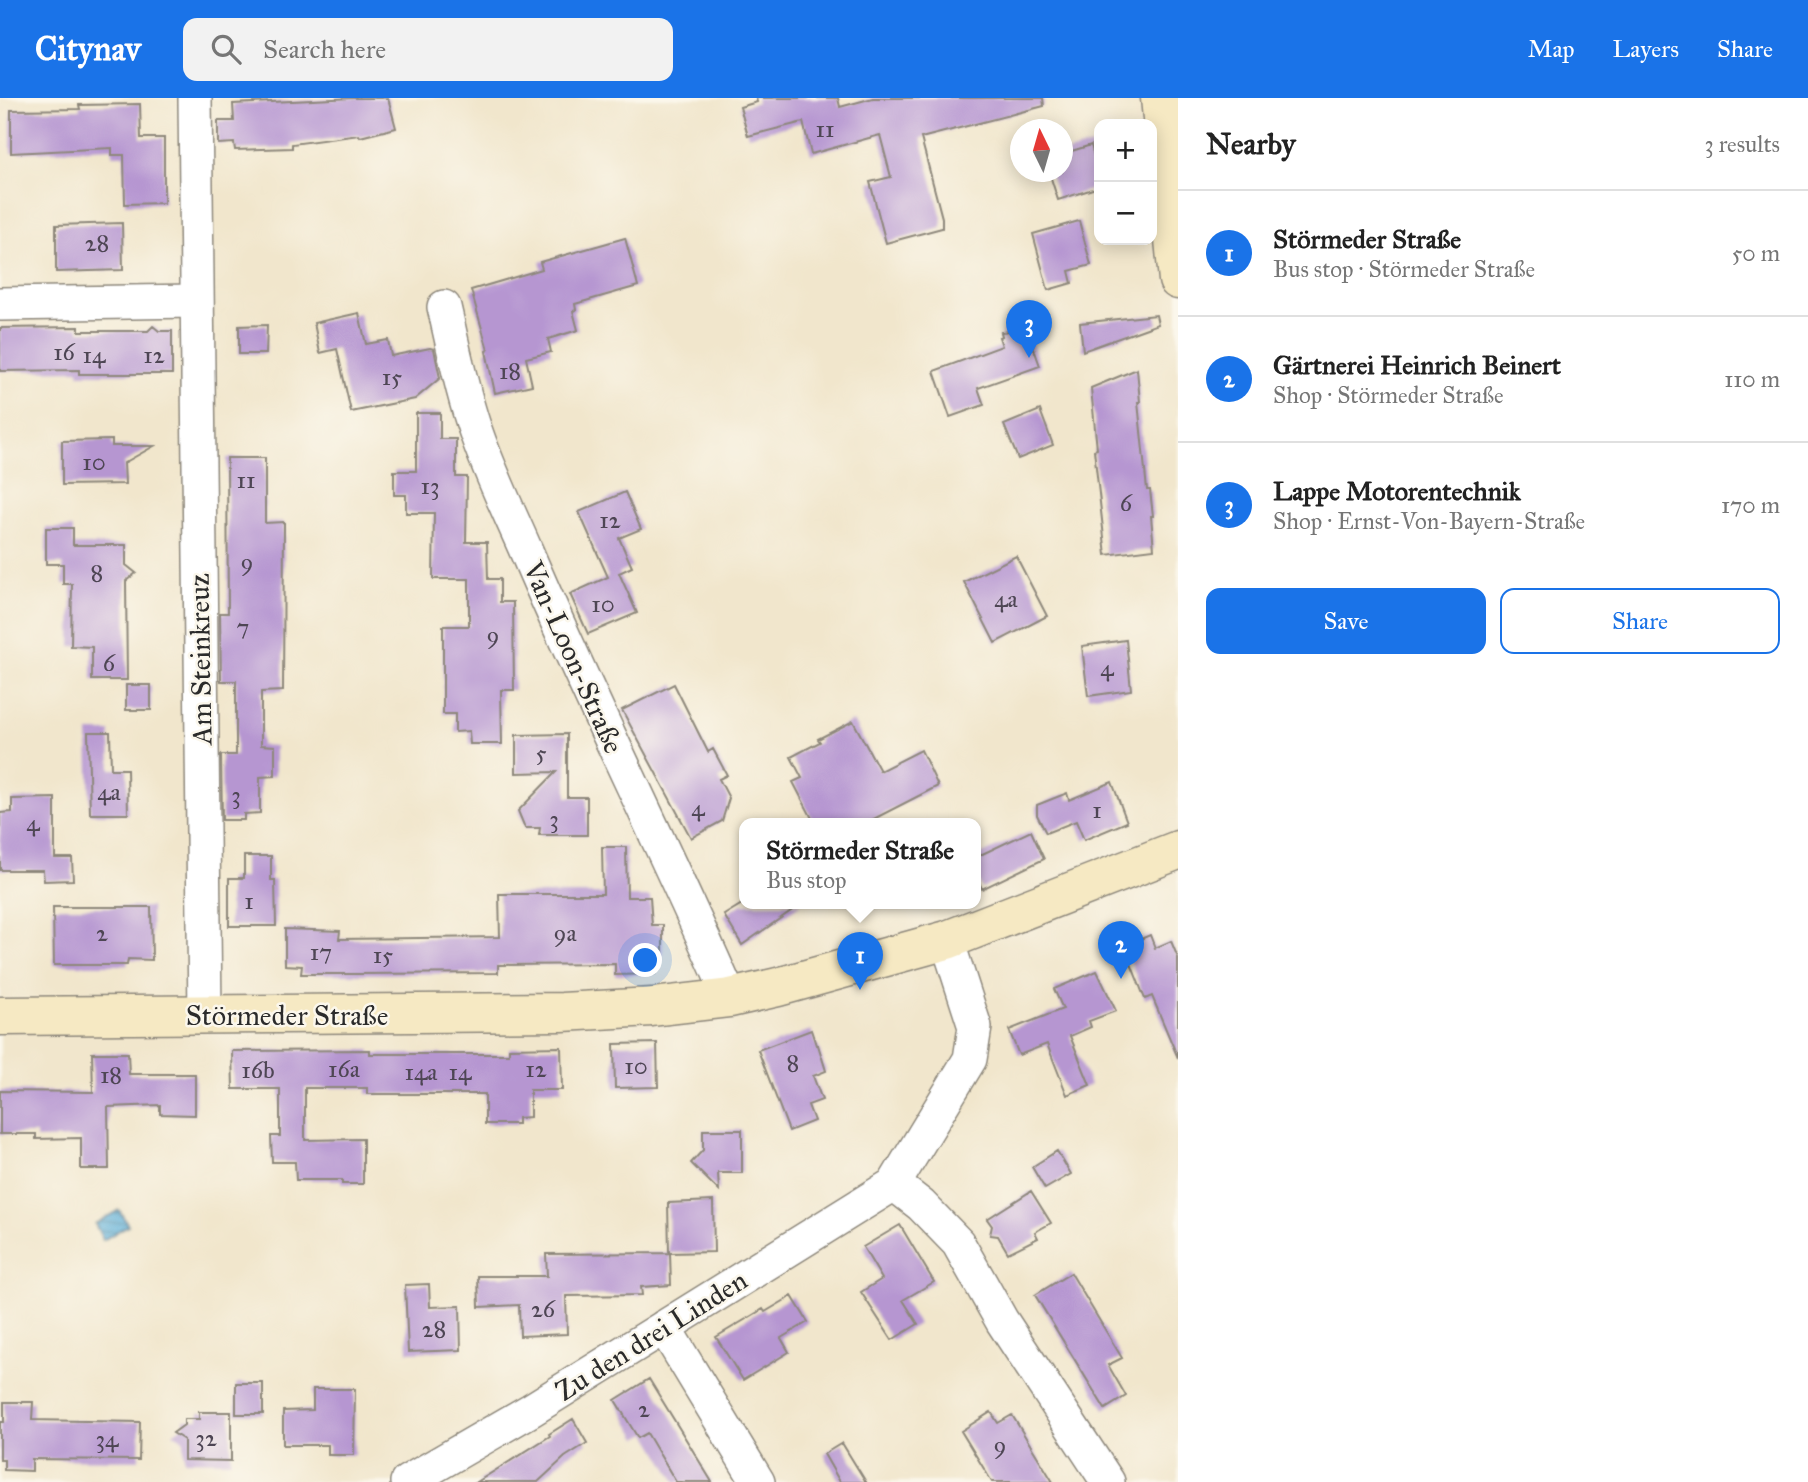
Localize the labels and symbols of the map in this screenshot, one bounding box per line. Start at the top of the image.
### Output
house number: 11 [816,114,834,144]
north arrow [1010,119,1073,182]
house number: 28 [85,228,109,258]
pin: 3 [1006,300,1052,358]
house number: 16 [53,337,76,367]
house number: 14 [83,340,106,370]
house number: 12 [143,340,165,370]
house number: 18 [499,356,521,386]
house number: 15 [382,362,402,392]
house number: 10 [82,447,106,477]
house number: 11 [237,465,255,495]
house number: 13 [420,471,440,501]
house number: 6 [1120,488,1133,518]
house number: 12 [599,505,621,535]
house number: 9 [241,547,253,577]
street label: Van-Loon-Straße [515,555,631,759]
house number: 8 [91,558,103,588]
street label: Am Steinkreuz [182,573,220,746]
house number: 4a [994,584,1019,614]
house number: 10 [591,589,615,619]
house number: 7 [237,612,249,642]
house number: 9 [487,620,499,650]
house number: 6 [103,648,116,678]
house number: 4 [1100,653,1114,683]
house number: 5 [535,738,547,768]
house number: 4a [97,777,122,807]
house number: 3 [231,780,241,810]
house number: 4 [691,793,705,823]
house number: 1 [1092,795,1102,825]
house number: 3 [549,804,559,834]
house number: 4 [26,808,40,838]
house number: 1 [244,886,254,916]
house number: 2 [96,918,108,948]
house number: 9a [553,918,577,948]
pin: 2 [1098,921,1144,979]
pin: 1 [837,932,883,990]
house number: 17 [310,937,332,967]
house number: 15 [373,940,393,970]
your location [628,943,662,977]
street label: Störmeder Straße [186,998,388,1033]
house number: 8 [787,1048,799,1078]
house number: 10 [624,1051,648,1081]
house number: 16a [328,1054,361,1084]
house number: 12 [525,1054,547,1084]
house number: 16b [241,1055,275,1085]
house number: 14a [405,1057,438,1087]
house number: 14 [449,1057,472,1087]
house number: 18 [100,1060,122,1090]
street label: Zu den drei Linden [549,1262,754,1408]
house number: 26 [531,1294,556,1324]
house number: 28 [422,1314,446,1344]
house number: 2 [638,1394,650,1424]
house number: 32 [195,1423,217,1453]
house number: 34 [96,1424,119,1454]
house number: 9 [994,1430,1006,1460]

